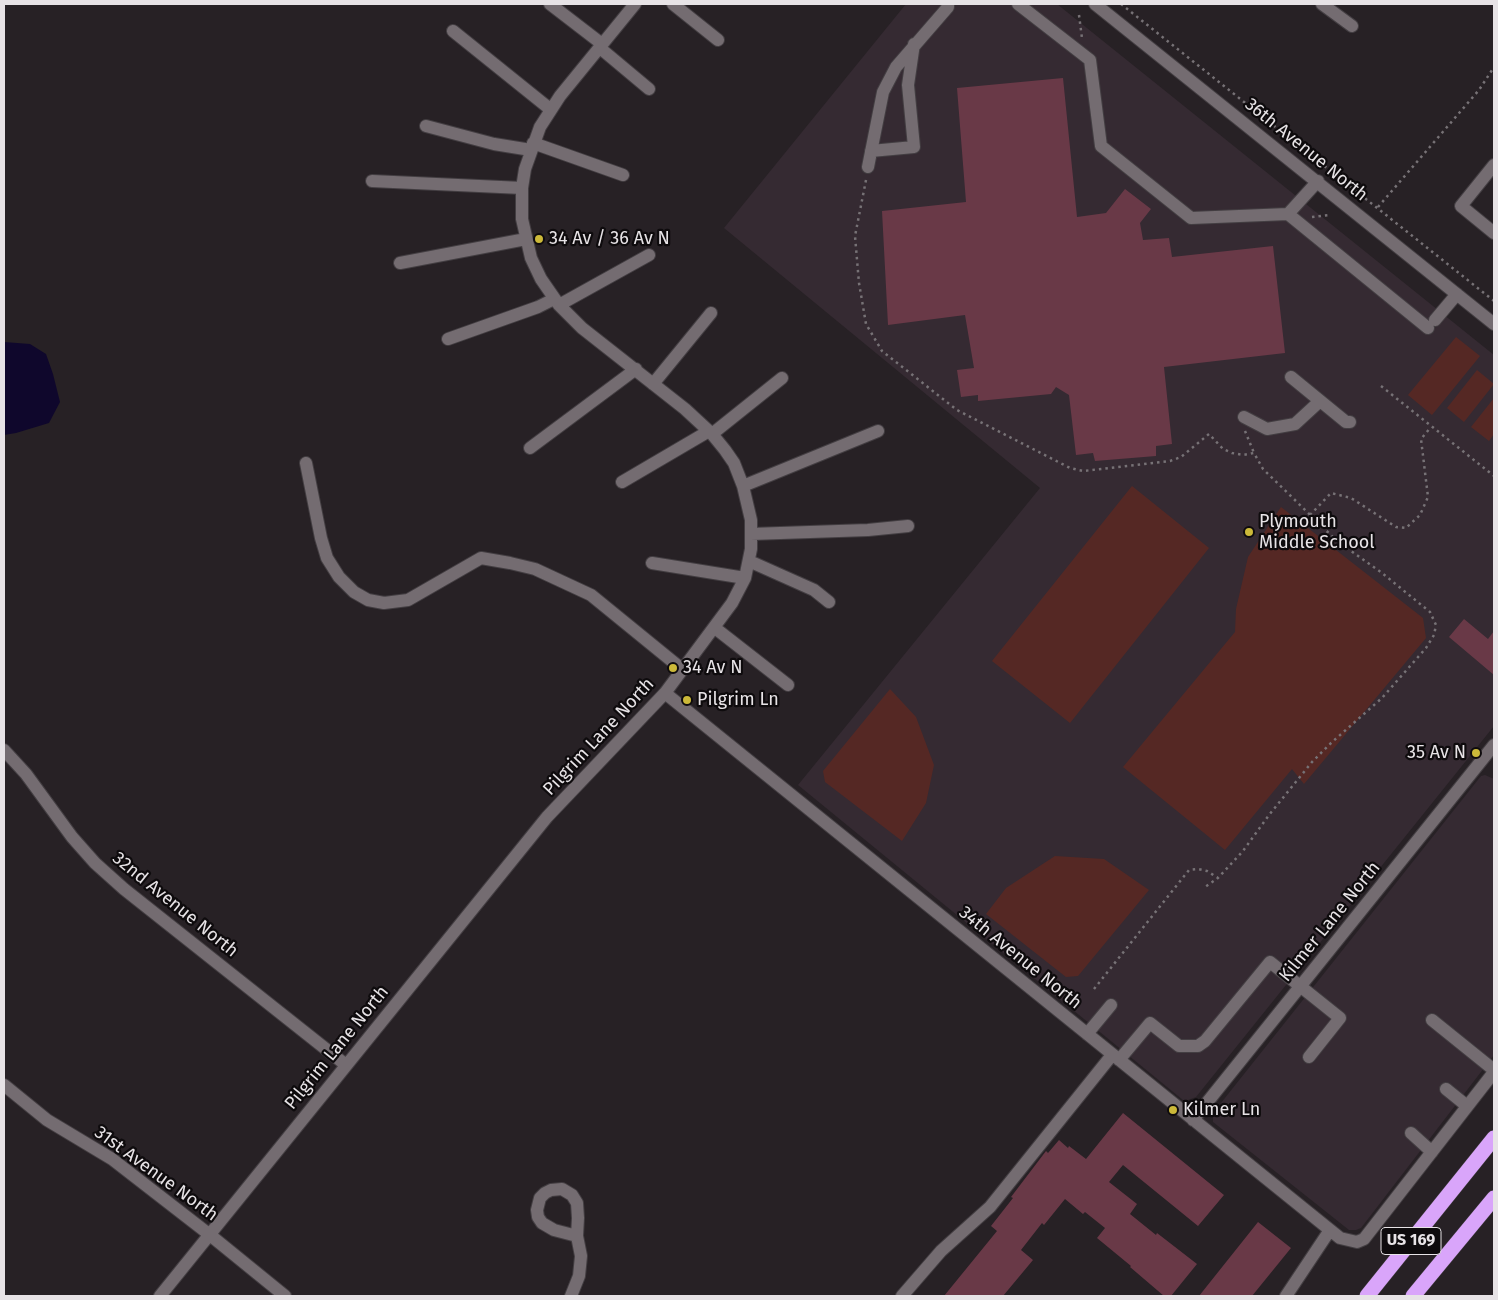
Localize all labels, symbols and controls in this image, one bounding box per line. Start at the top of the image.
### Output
street label: 36th Avenue North [1240,94,1372,206]
place label: 34 Av / 36 Av N [549,228,670,250]
marker: 34 Av / 36 Av N [533,233,545,245]
place label: Plymouth Middle School [1259,511,1375,554]
marker: Plymouth Middle School [1243,526,1255,538]
place label: 34 Av N [683,657,742,679]
marker: 34 Av N [667,662,679,674]
street label: Pilgrim Lane North [539,674,659,800]
place label: Pilgrim Ln [697,689,779,711]
marker: Pilgrim Ln [681,694,693,706]
place label: 35 Av N [1407,742,1466,764]
marker: 35 Av N [1470,747,1482,759]
street label: 32nd Avenue North [108,848,242,962]
street label: Kilmer Lane North [1275,858,1385,986]
street label: 34th Avenue North [954,902,1086,1014]
street label: Pilgrim Lane North [280,982,394,1114]
place label: Kilmer Ln [1183,1099,1260,1121]
marker: Kilmer Ln [1167,1104,1179,1116]
street label: 31st Avenue North [90,1122,222,1226]
road number: US 169 [1381,1228,1441,1254]

